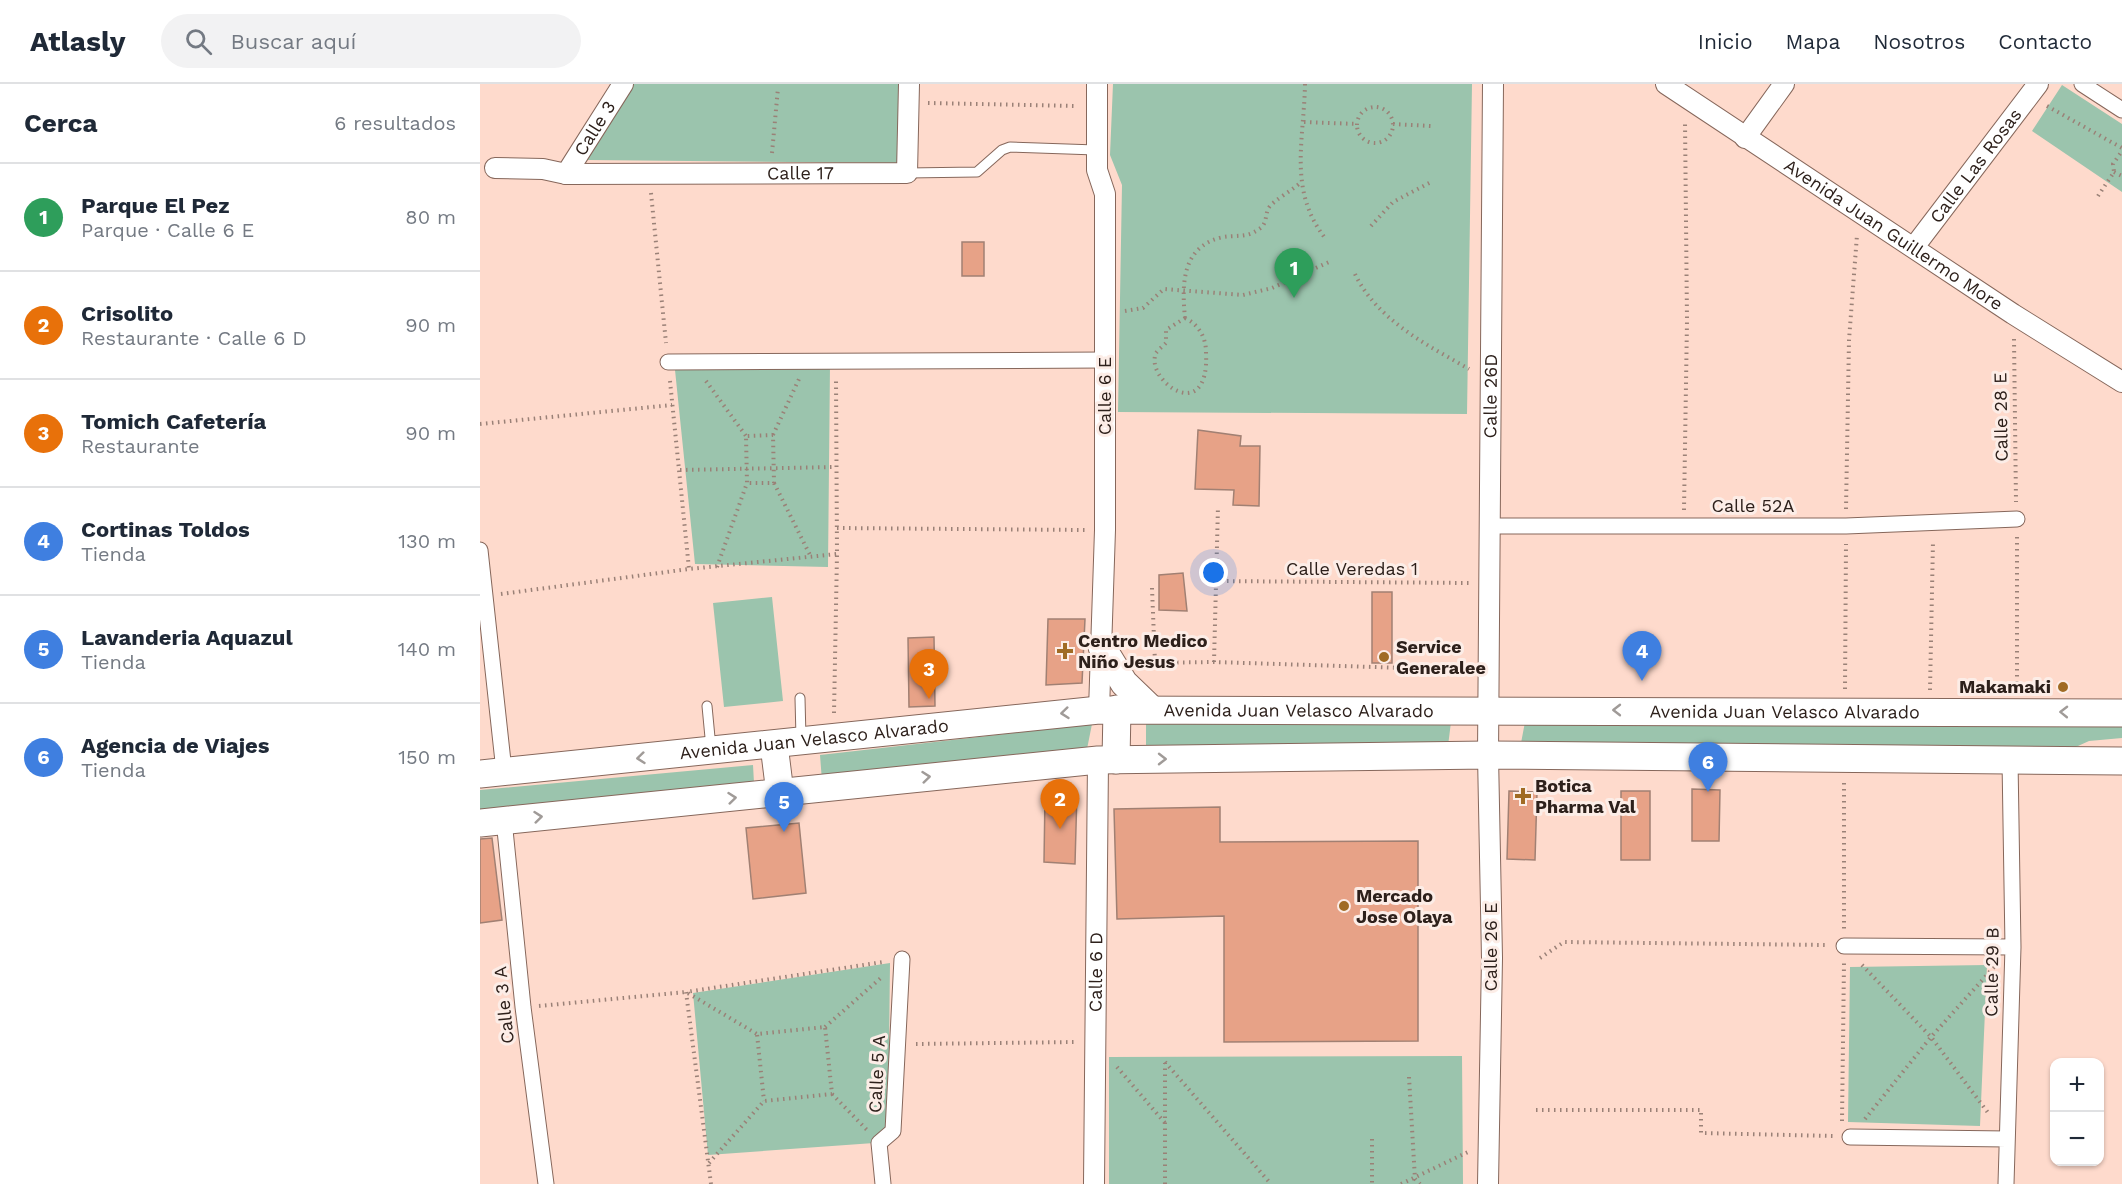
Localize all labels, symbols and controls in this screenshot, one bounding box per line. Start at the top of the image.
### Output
search box [161,14,581,68]
text: Atlasly [30,25,125,58]
icon: search [182,25,215,58]
text: Buscar aquí [230,29,356,54]
text: Inicio [1698,29,1753,54]
text: Mapa [1786,29,1840,54]
text: Nosotros [1873,29,1965,54]
text: Contacto [1998,29,2092,54]
street label: Calle 3 [569,97,620,159]
street label: Calle Las Rosas [1925,104,2026,227]
text: Cerca [24,108,98,138]
text: 6 resultados [334,111,456,135]
street label: Avenida Juan Guillermo More [1781,154,2007,314]
street label: Calle 17 [767,162,834,183]
text: Parque El Pez [81,193,230,218]
text: 1 [39,205,48,229]
text: 80 m [405,205,456,229]
text: Parque · Calle 6 E [81,218,254,242]
pin: 1 [1274,248,1314,298]
text: Crisolito [81,301,173,326]
text: 2 [38,313,49,337]
text: 90 m [405,313,456,337]
text: Restaurante · Calle 6 D [81,326,307,350]
street label: Calle 26D [1479,354,1501,438]
street label: Calle 6 E [1094,357,1115,435]
street label: Calle 28 E [1989,372,2012,462]
text: Tomich Cafetería [81,409,266,434]
text: 3 [38,421,49,445]
text: 90 m [405,421,456,445]
text: Restaurante [81,434,199,458]
street label: Calle 52A [1712,495,1795,516]
text: Cortinas Toldos [81,517,250,542]
text: 4 [37,529,50,553]
text: 130 m [398,529,456,553]
text: Tienda [81,542,146,566]
your location [1199,558,1228,587]
street label: Calle Veredas 1 [1286,558,1418,579]
text: Lavanderia Aquazul [81,625,293,650]
place label: Centro Medico Niño Jesus [1078,630,1208,672]
pin: 4 [1622,632,1662,681]
place label: Service Generalee [1396,636,1486,678]
text: 5 [38,637,49,661]
text: 140 m [398,637,456,661]
marker: Centro Medico Niño Jesus [1056,642,1074,660]
text: Tienda [81,650,146,674]
pin: 3 [910,650,948,699]
marker: Service Generalee [1377,650,1391,664]
place label: Makamaki [1959,676,2051,697]
marker: Makamaki [2056,680,2070,694]
street label: Avenida Juan Velasco Alvarado [1163,699,1434,721]
street label: Avenida Juan Velasco Alvarado [1649,701,1920,722]
one-way arrow [1612,704,1621,716]
one-way arrow [1060,706,1069,719]
one-way arrow [2059,706,2068,718]
street label: Avenida Juan Velasco Alvarado [679,715,950,763]
text: Agencia de Viajes [81,733,270,758]
pin: 6 [1688,742,1728,792]
text: 6 [37,745,50,769]
text: 150 m [398,745,456,769]
one-way arrow [636,751,646,763]
one-way arrow [1158,753,1167,765]
text: Tienda [81,758,146,782]
one-way arrow [922,771,931,784]
place label: Botica Pharma Val [1535,775,1636,817]
pin: 2 [1040,780,1080,829]
pin: 5 [764,782,804,832]
marker: Botica Pharma Val [1516,789,1530,803]
one-way arrow [728,792,737,805]
one-way arrow [534,811,543,824]
place label: Mercado Jose Olaya [1356,885,1453,927]
marker: Mercado Jose Olaya [1337,899,1351,913]
street label: Calle 26 E [1480,902,1501,992]
street label: Calle 29 B [1980,927,2003,1017]
street label: Calle 6 D [1085,932,1106,1012]
street label: Calle 3 A [489,965,518,1045]
street label: Calle 5 A [864,1034,889,1113]
map controls [2050,1058,2104,1166]
button: + [2050,1058,2104,1112]
button: − [2050,1112,2104,1166]

